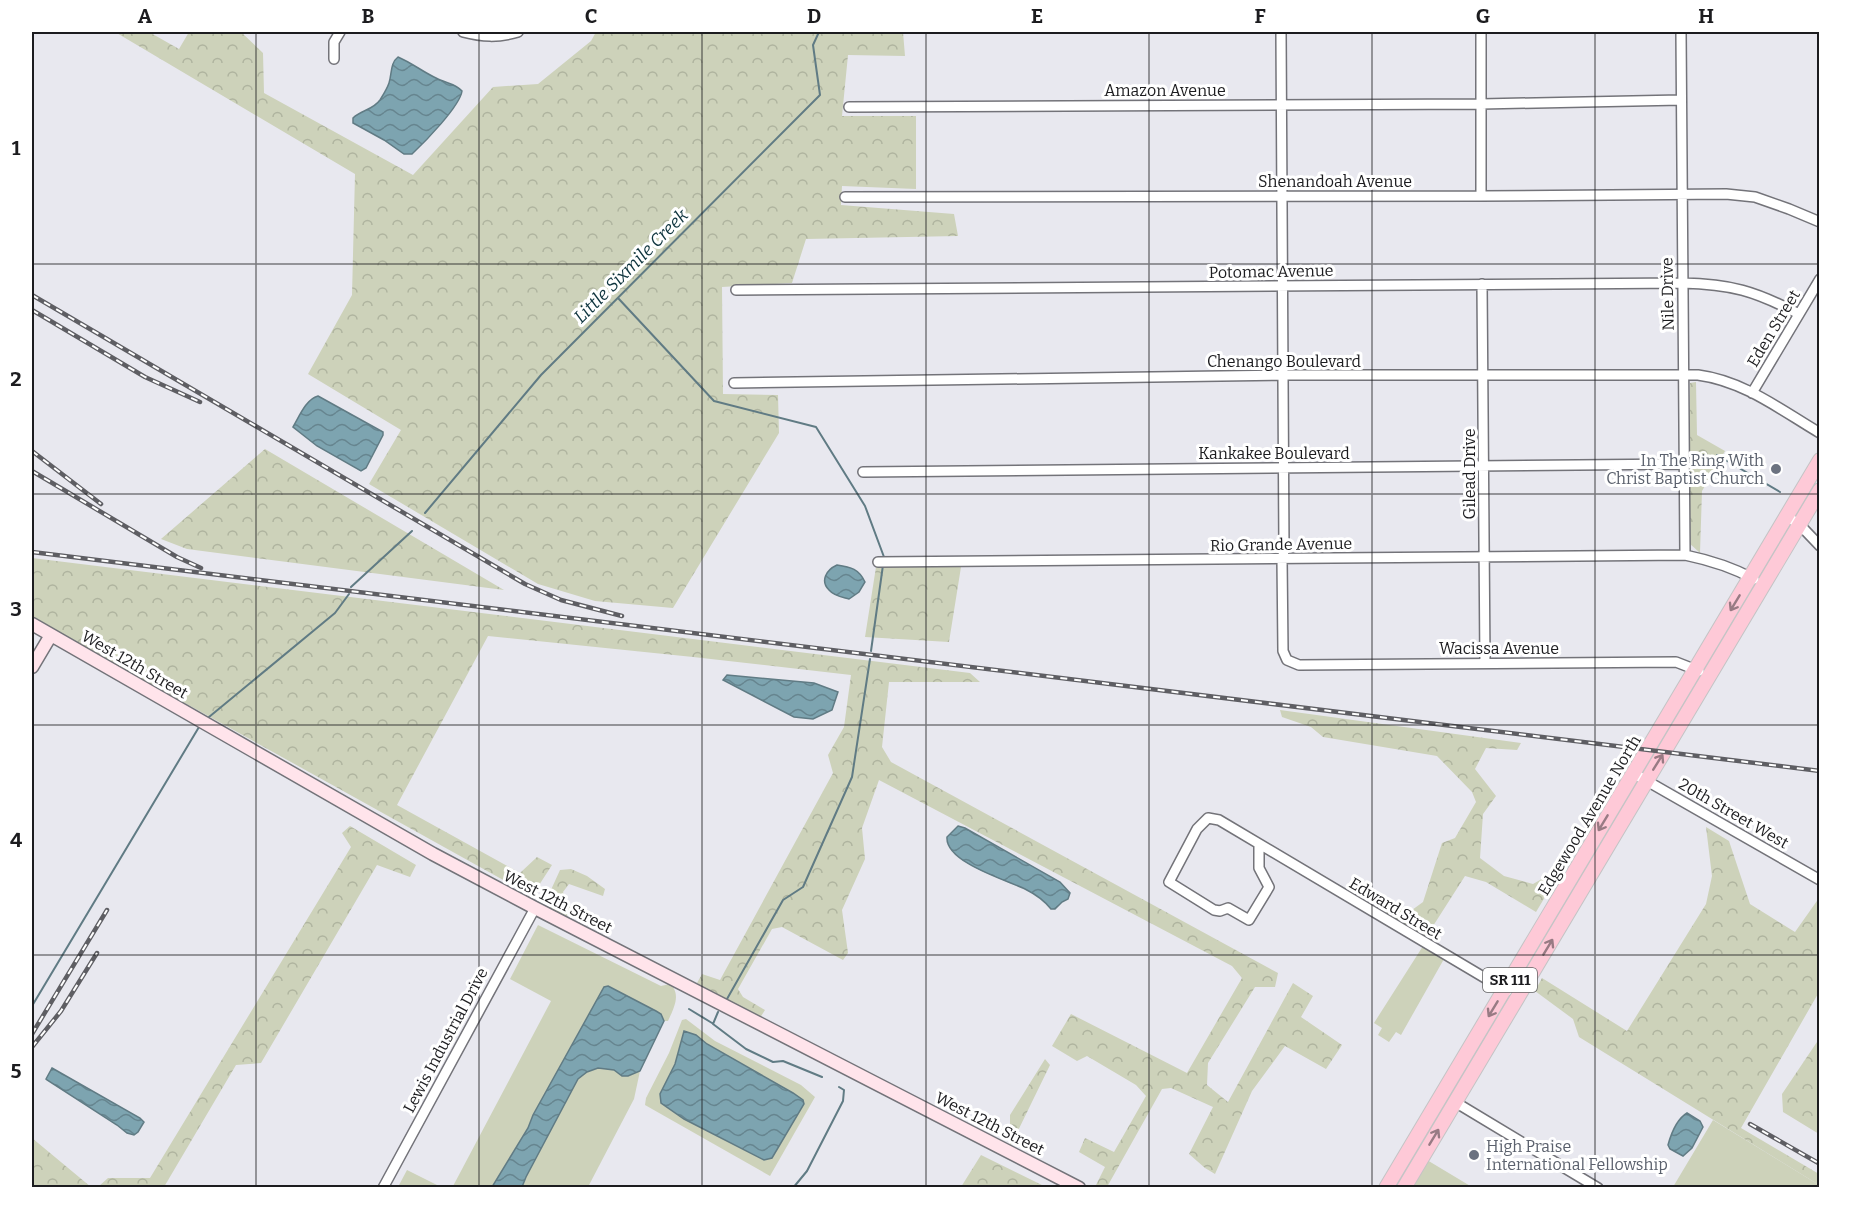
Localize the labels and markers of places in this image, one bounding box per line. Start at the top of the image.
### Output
place label: In The Ring With Christ Baptist Church [1606,451,1764,488]
marker: In The Ring With Christ Baptist Church [1769,462,1783,476]
place label: High Praise International Fellowship [1486,1137,1668,1174]
marker: High Praise International Fellowship [1467,1148,1481,1162]

